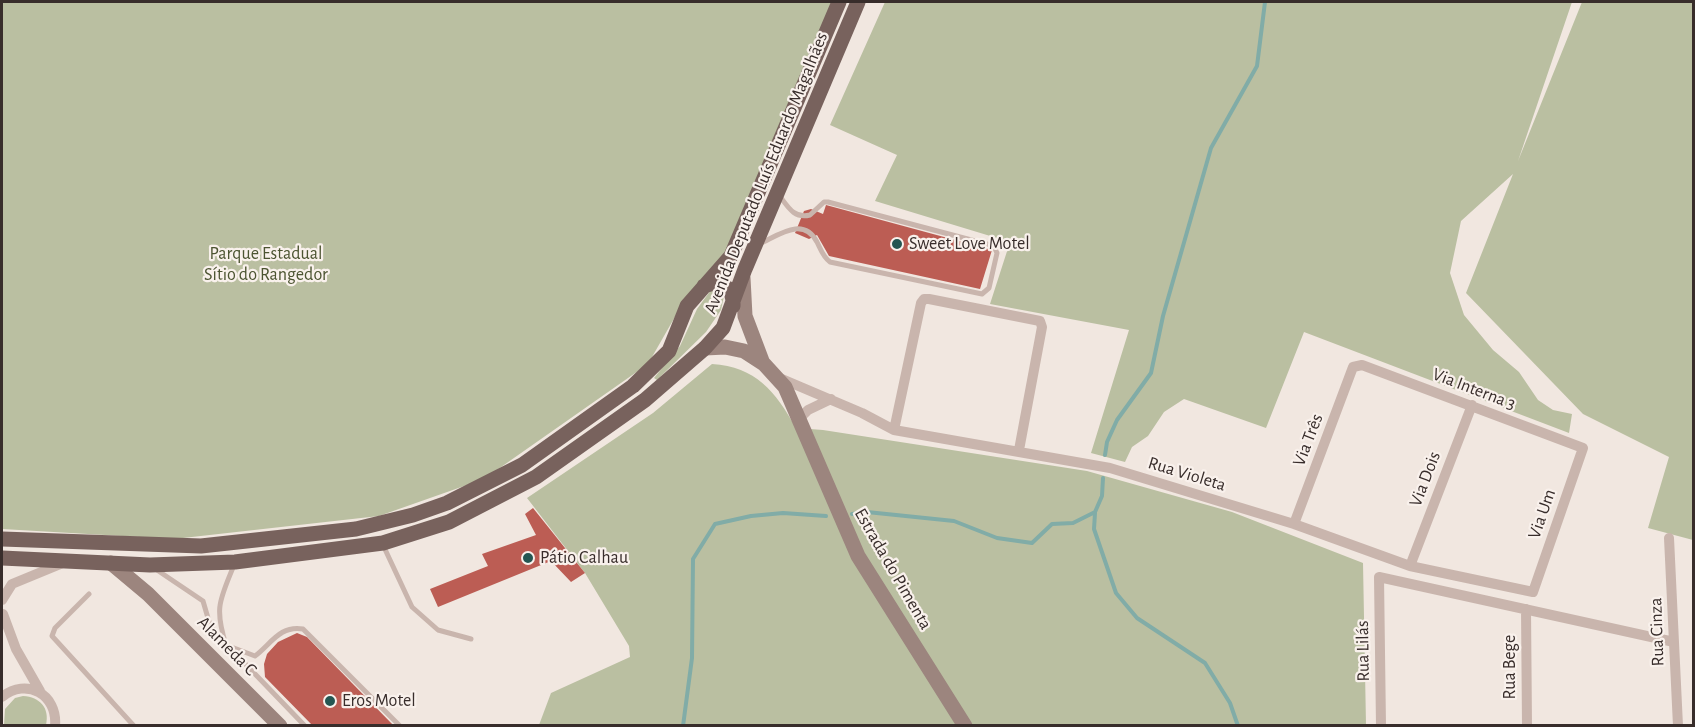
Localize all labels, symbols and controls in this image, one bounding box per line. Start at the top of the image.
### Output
street label: Avenida Deputado Luís Eduardo Magalhães [699,29,833,317]
place label: Sweet Love Motel [909,233,1030,255]
marker: Sweet Love Motel [890,237,904,251]
park label: Parque Estadual Sítio do Rangedor [204,243,328,286]
street label: Via Interna 3 [1429,363,1519,415]
street label: Via Três [1288,411,1328,469]
street label: Via Dois [1405,448,1445,510]
street label: Rua Violeta [1145,452,1229,496]
street label: Via Um [1523,486,1561,542]
street label: Estrada do Pimenta [850,504,936,634]
place label: Pátio Calhau [540,547,628,569]
marker: Pátio Calhau [521,551,535,565]
street label: Rua Cinza [1645,597,1669,667]
street label: Alameda C [193,612,261,680]
street label: Rua Lilás [1352,620,1374,682]
street label: Rua Bege [1499,635,1521,699]
place label: Eros Motel [342,690,416,712]
marker: Eros Motel [323,694,337,708]

